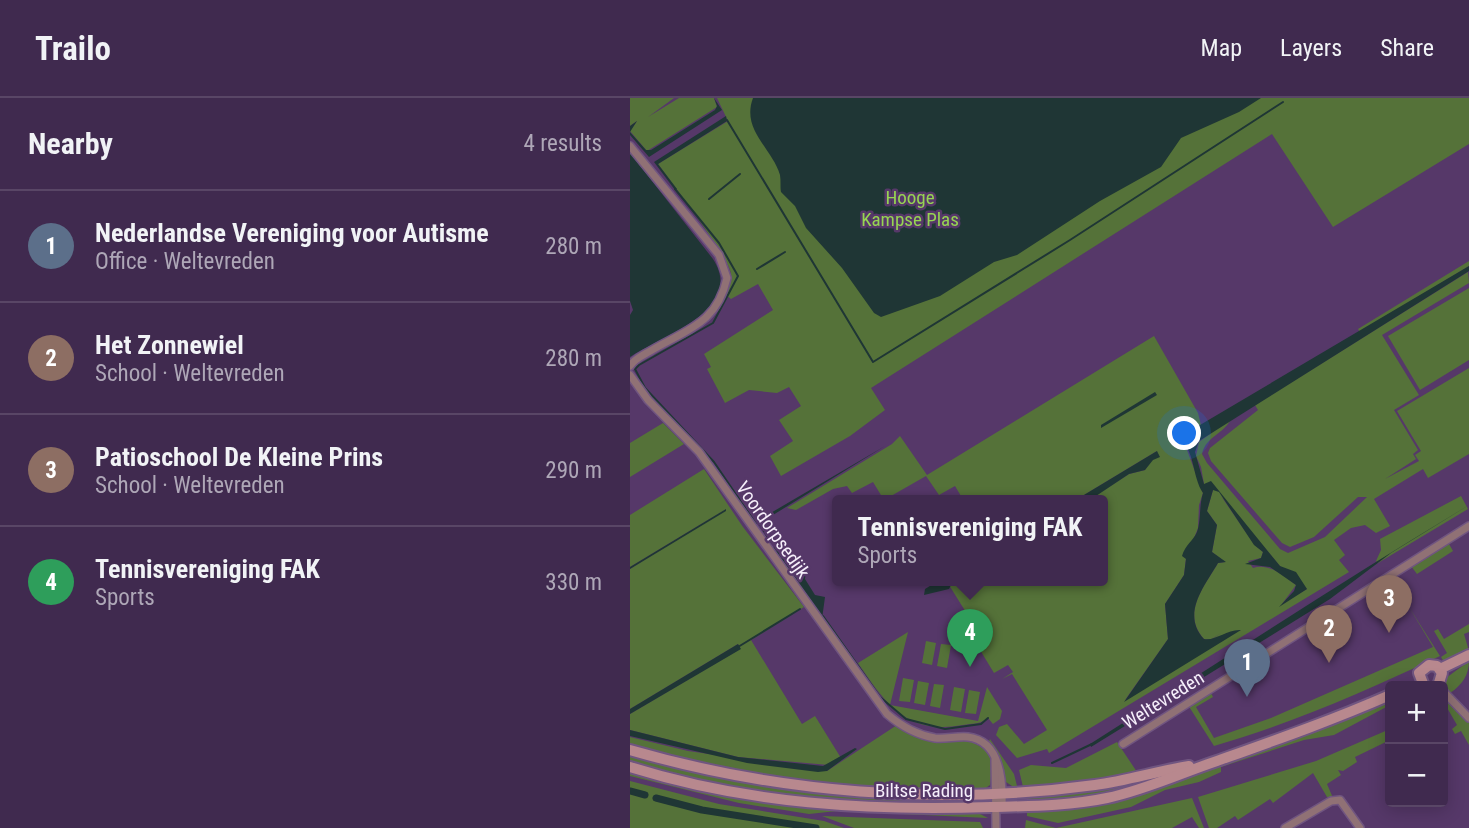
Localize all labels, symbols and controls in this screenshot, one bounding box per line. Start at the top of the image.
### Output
text: Trailo [35,29,111,68]
text: Map [1201,34,1242,62]
text: Layers [1280,34,1342,62]
text: Share [1380,34,1434,62]
text: Nearby [28,126,113,161]
text: 4 results [524,130,602,157]
park label: Hooge Kampse Plas [861,186,959,231]
text: Nederlandse Vereniging voor Autisme [95,218,489,248]
text: 1 [45,233,57,260]
text: 280 m [545,233,602,260]
text: Office · Weltevreden [95,248,275,275]
text: Het Zonnewiel [95,330,244,360]
text: 2 [45,345,57,372]
text: 280 m [545,345,602,372]
text: School · Weltevreden [95,360,285,387]
your location [1167,416,1201,450]
text: Patioschool De Kleine Prins [95,442,383,472]
text: 3 [45,457,57,484]
text: 290 m [545,457,602,484]
text: School · Weltevreden [95,472,285,499]
street label: Voordorpsedijk [731,477,815,583]
popup [832,495,1108,586]
text: Tennisvereniging FAK [858,512,1082,542]
text: Sports [858,542,917,569]
text: Tennisvereniging FAK [95,554,320,584]
text: 4 [45,569,57,596]
text: 330 m [545,569,602,596]
pin: 3 [1366,575,1412,633]
text: Sports [95,584,155,611]
pin: 2 [1306,605,1352,663]
pin: 4 [947,609,993,667]
pin: 1 [1224,639,1270,697]
street label: Weltevreden [1118,666,1208,734]
map controls [1385,681,1448,807]
button: + [1385,681,1448,744]
button: − [1385,744,1448,807]
street label: Biltse Rading [875,779,973,802]

